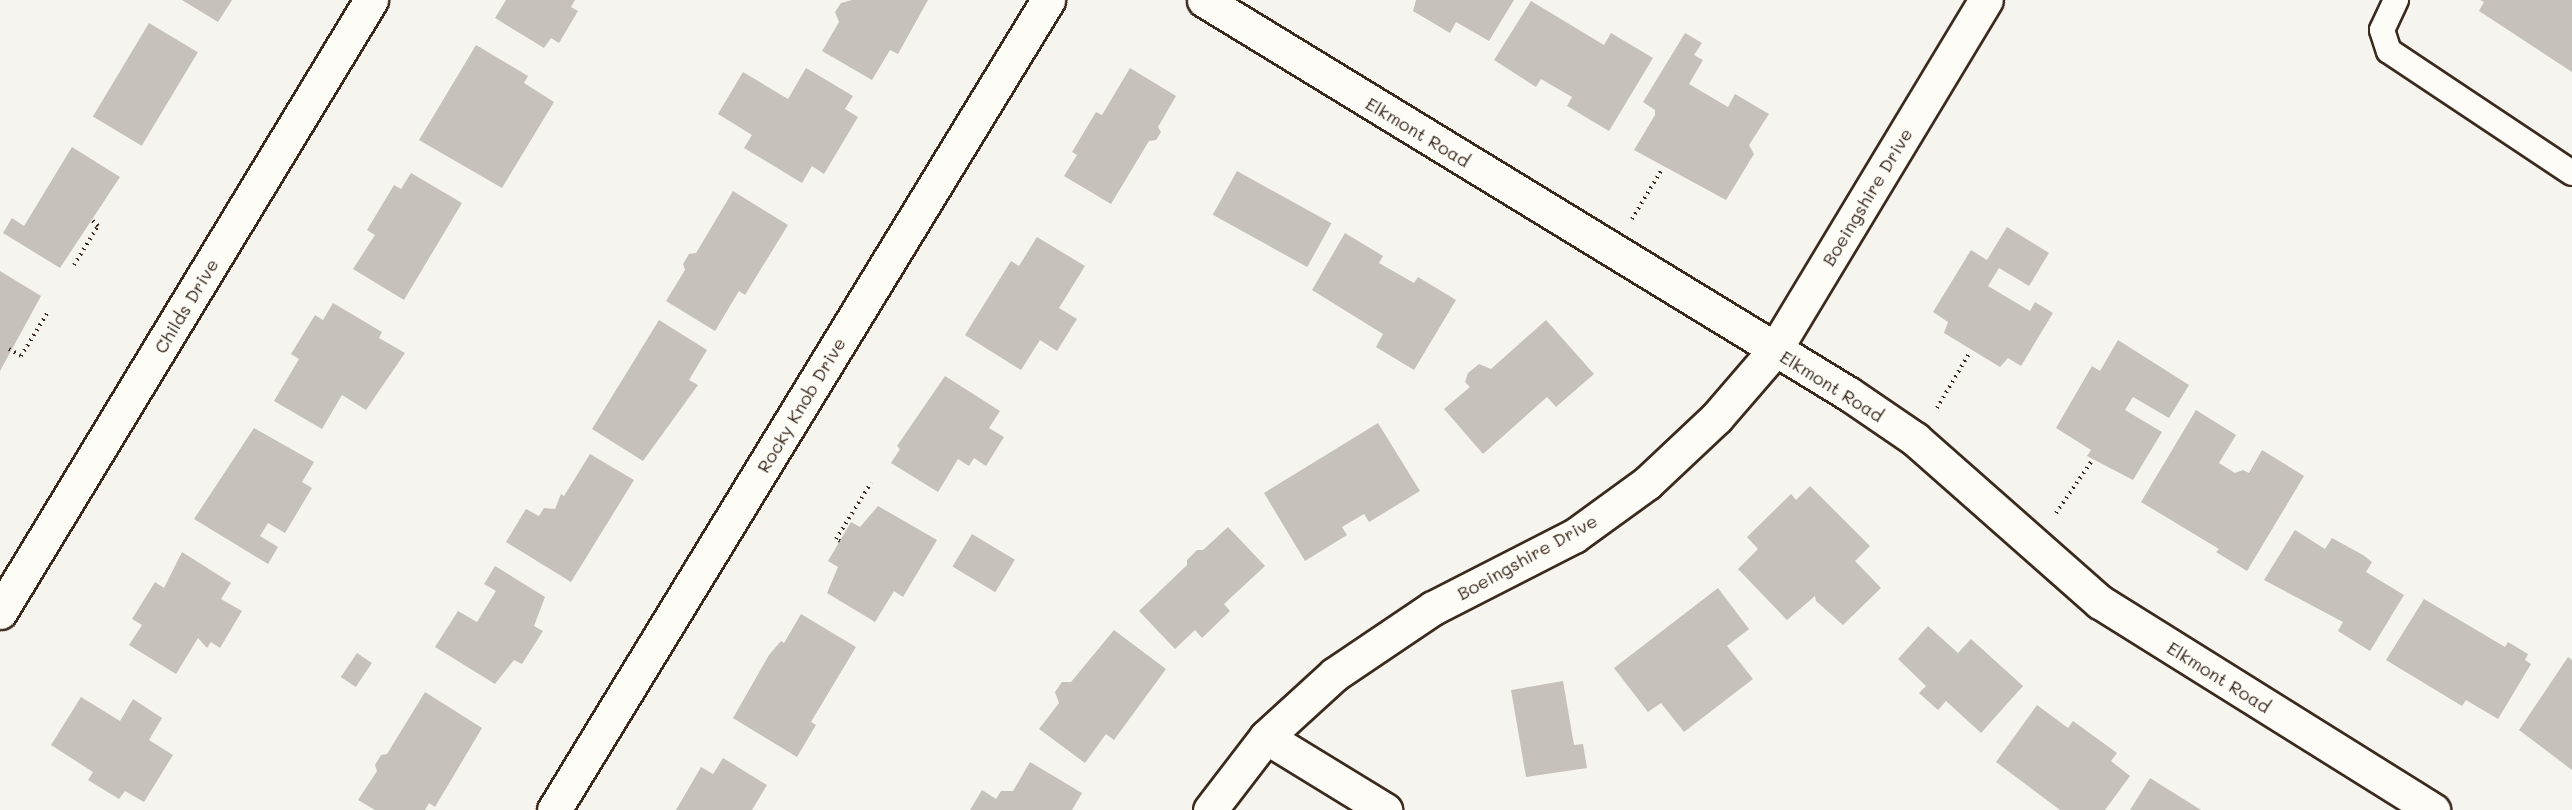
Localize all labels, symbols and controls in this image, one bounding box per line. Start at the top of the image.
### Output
street label: Elkmont Road [1362,92,1474,172]
street label: Boeingshire Drive [1817,124,1917,270]
street label: Childs Drive [149,255,223,357]
street label: Rocky Knob Drive [752,333,850,477]
street label: Elkmont Road [1776,346,1888,426]
street label: Boeingshire Drive [1453,510,1601,604]
street label: Elkmont Road [2163,637,2275,717]

